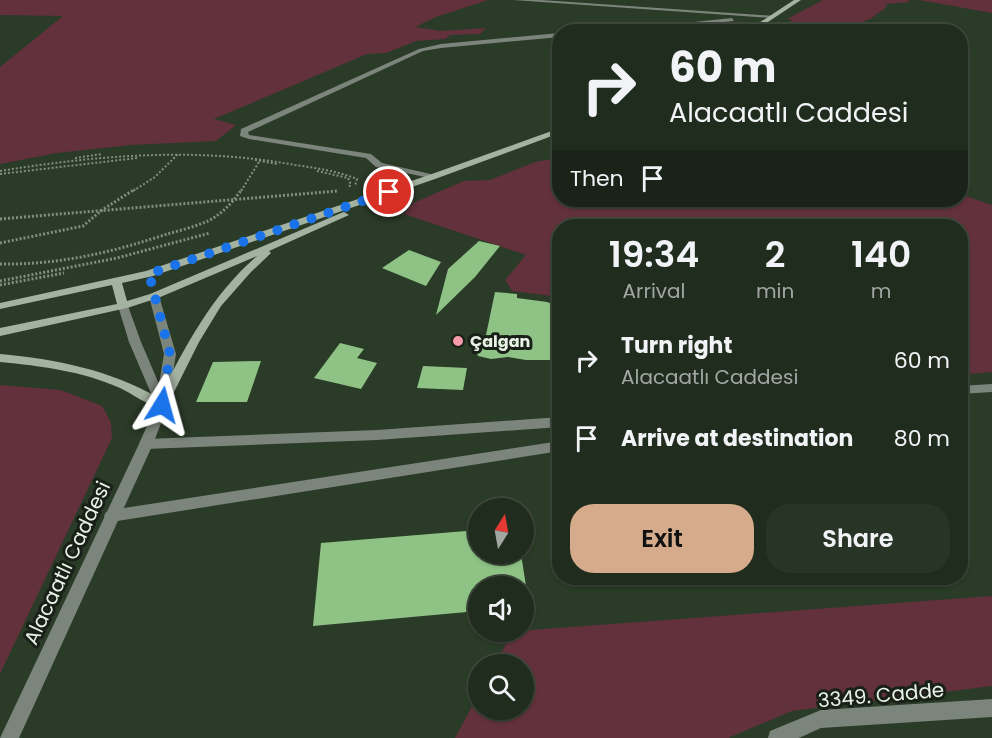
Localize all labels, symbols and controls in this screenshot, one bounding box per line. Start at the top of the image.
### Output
text: 60 m [669,38,777,97]
icon: right [570,48,648,126]
text: Alacaatlı Caddesi [669,94,908,131]
icon: arrive [636,162,669,195]
text: Then [570,163,624,194]
pin [363,166,414,217]
icon: arrive [372,175,405,208]
text: 19:34 [609,229,699,280]
text: 2 [765,229,785,280]
text: 140 [851,229,911,280]
text: Arrival [622,277,685,305]
text: min [756,277,794,305]
text: m [871,277,891,305]
place label: Çalgan [470,330,530,353]
text: Turn right [621,330,732,361]
marker: Çalgan [451,334,465,348]
icon: right [570,344,603,377]
text: 60 m [894,345,950,376]
text: Alacaatlı Caddesi [621,363,798,391]
position arrow [130,373,194,437]
icon: arrive [570,422,603,455]
text: Arrive at destination [621,423,853,454]
text: 80 m [894,423,950,454]
street label: Alacaatlı Caddesi [17,477,117,649]
north arrow [468,498,534,564]
map controls [468,498,534,720]
button: Exit [570,504,754,573]
button: Share [766,504,950,573]
button: sound [468,576,534,642]
button: search [468,654,534,720]
street label: 3349. Cadde [817,676,945,714]

